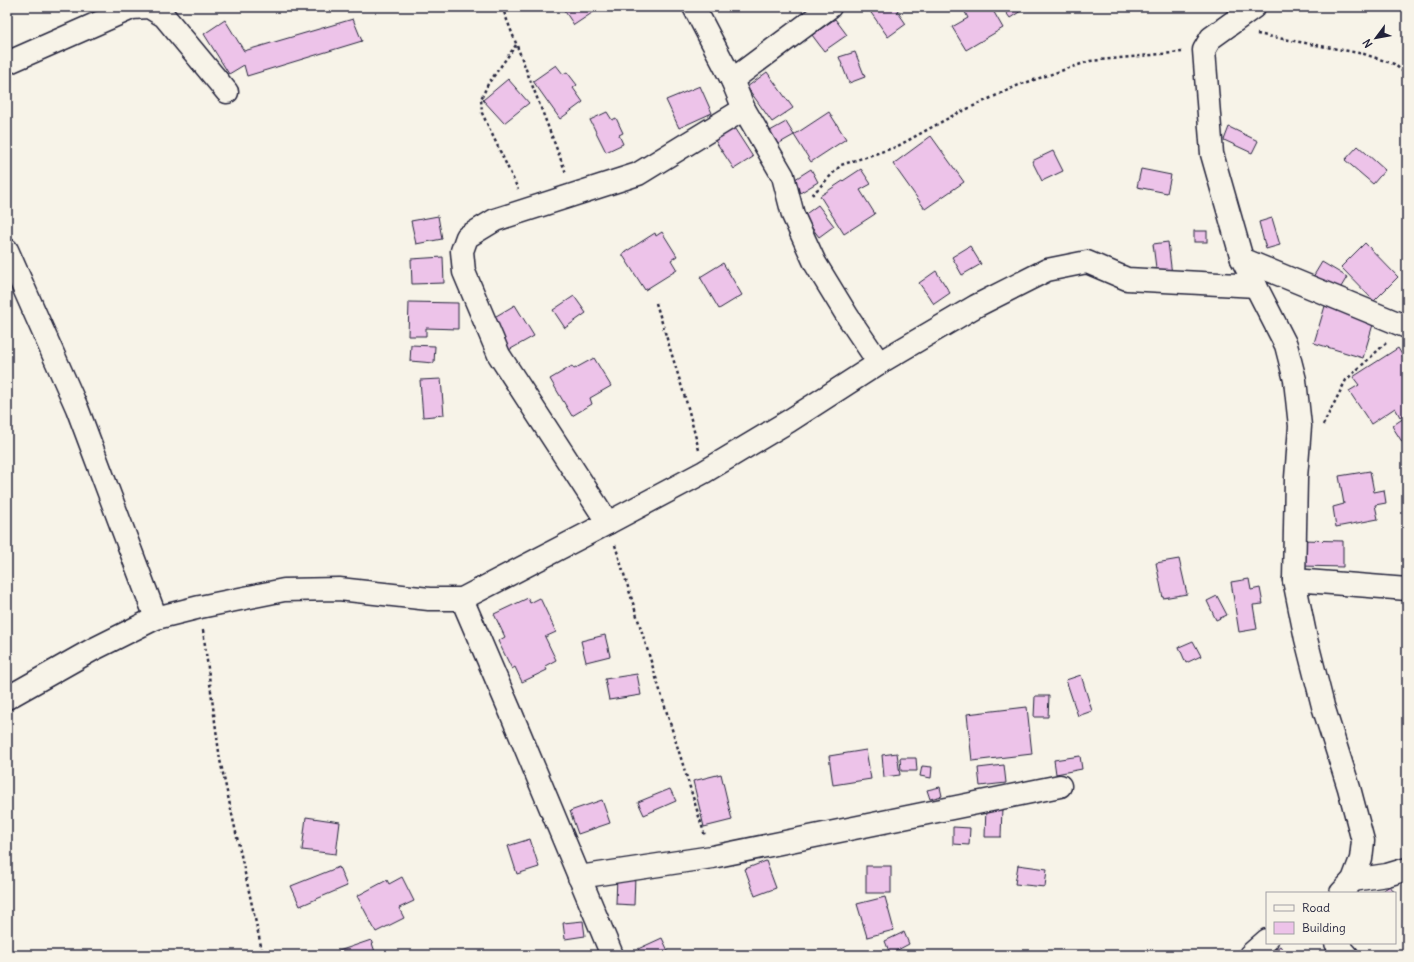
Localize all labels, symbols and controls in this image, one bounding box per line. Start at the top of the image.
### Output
north arrow [1356,18,1396,58]
text: N [1360,36,1375,50]
legend [1266,892,1396,944]
text: Road [1302,900,1330,915]
text: Building [1302,920,1346,935]

